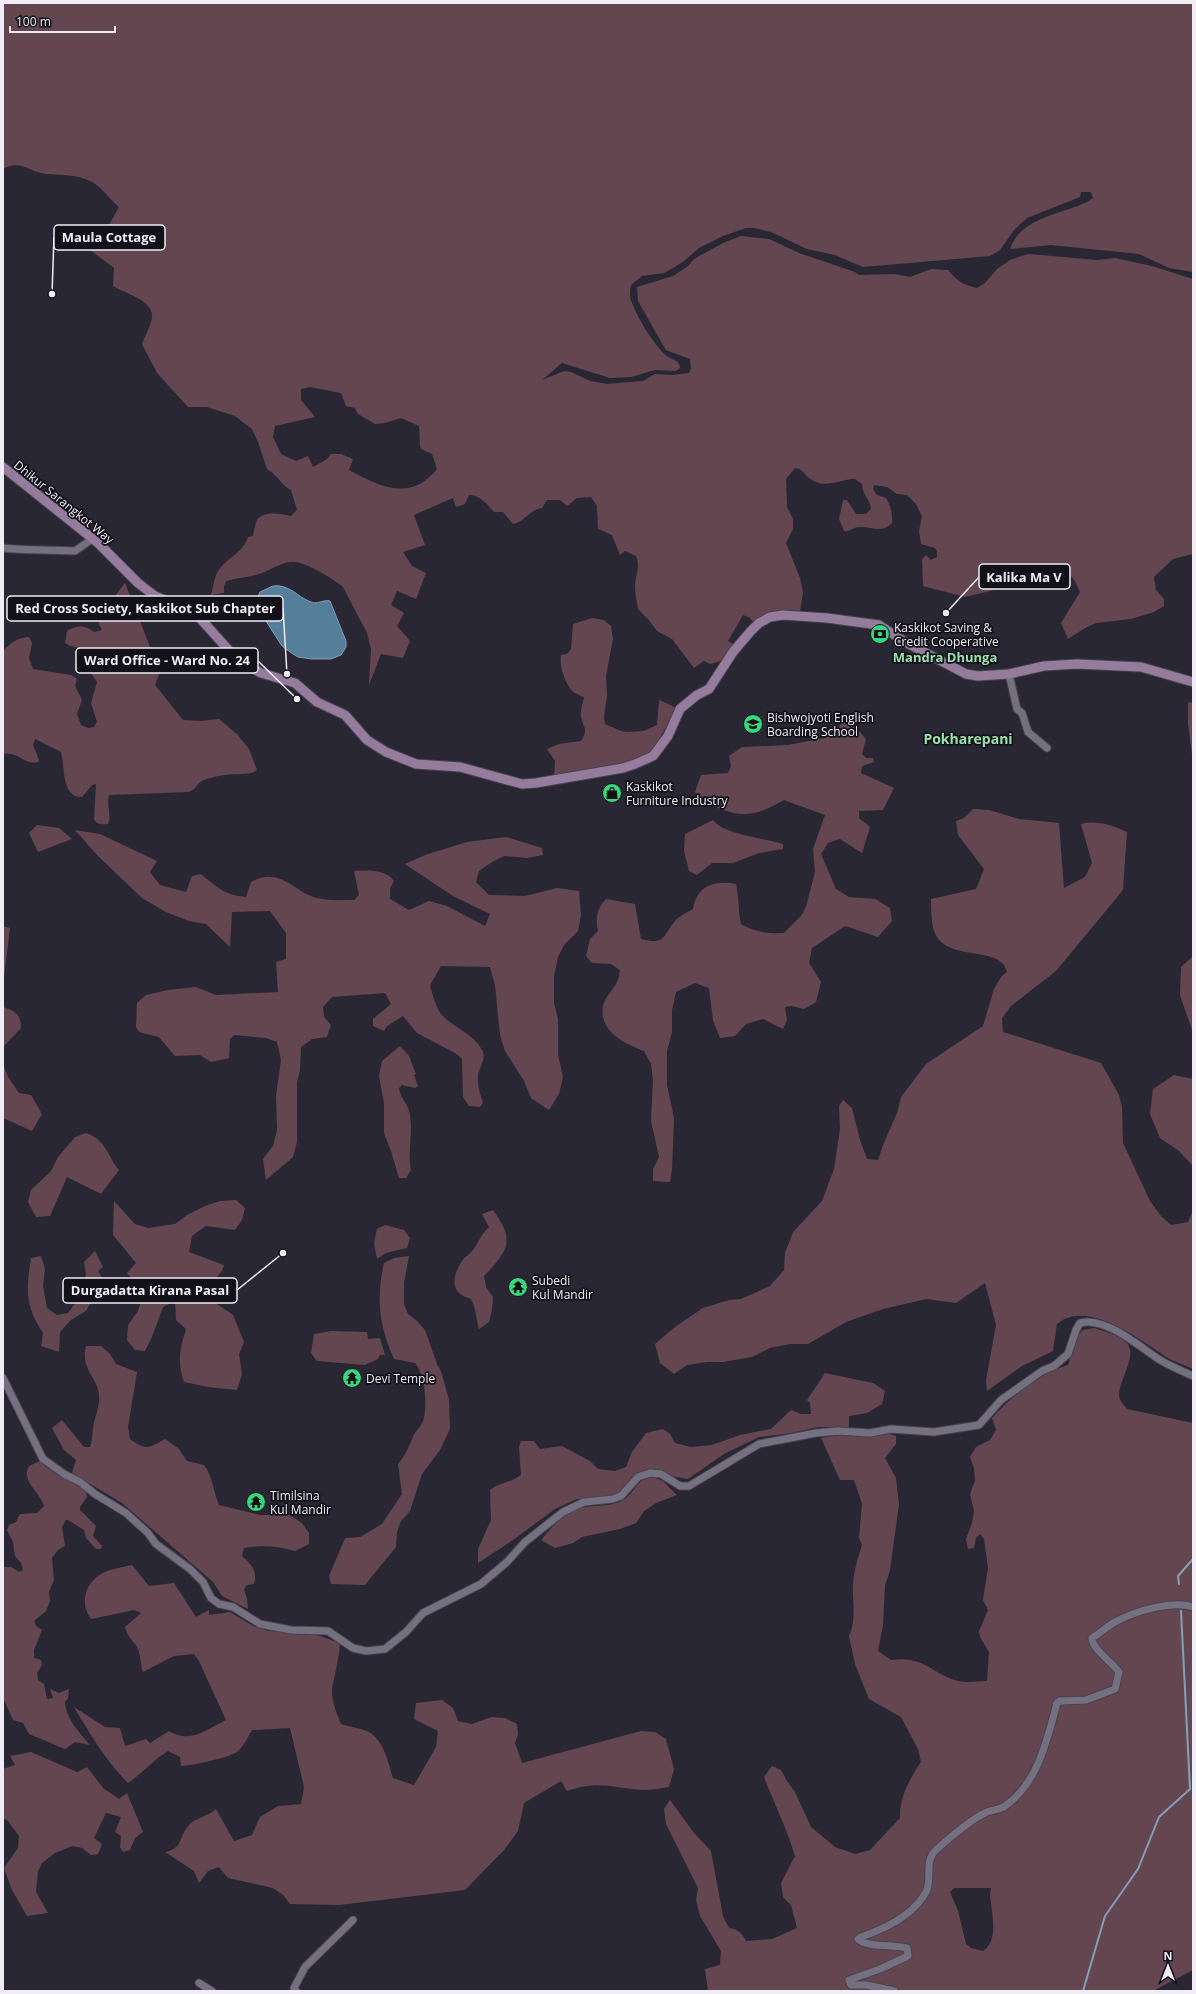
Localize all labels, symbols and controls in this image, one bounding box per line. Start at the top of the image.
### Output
scale bar [10,8,115,34]
text: 100 m [16,13,51,30]
callout: Maula Cottage [54,225,165,250]
text: Maula Cottage [62,228,156,246]
street label: Dhikur Sarangkot Way [10,456,118,548]
callout: Kalika Ma V [979,564,1070,589]
text: Kalika Ma V [986,568,1062,586]
callout: Red Cross Society, Kaskikot Sub Chapter [7,596,283,621]
text: Red Cross Society, Kaskikot Sub Chapter [15,599,275,617]
place label: Kaskikot Saving & Credit Cooperative [894,619,999,650]
bank icon: Kaskikot Saving & Credit Cooperative [869,623,891,645]
callout: Ward Office - Ward No. 24 [76,648,258,673]
district label: Mandra Dhunga [893,648,997,666]
text: Ward Office - Ward No. 24 [84,651,251,669]
place label: Bishwojyoti English Boarding School [767,709,874,740]
school or university icon: Bishwojyoti English Boarding School [742,713,764,735]
district label: Pokharepani [923,729,1013,748]
place label: Kaskikot Furniture Industry [626,778,729,809]
shop icon: Kaskikot Furniture Industry [601,782,623,804]
place label: Subedi Kul Mandir [532,1272,593,1303]
temple icon: Subedi Kul Mandir [507,1276,529,1298]
callout: Durgadatta Kirana Pasal [63,1278,237,1303]
text: Durgadatta Kirana Pasal [71,1281,229,1299]
temple icon: Devi Temple [341,1367,363,1389]
place label: Devi Temple [366,1370,435,1387]
place label: Timilsina Kul Mandir [270,1487,331,1518]
temple icon: Timilsina Kul Mandir [245,1491,267,1513]
north arrow [1148,1946,1188,1986]
text: N [1164,1948,1172,1963]

